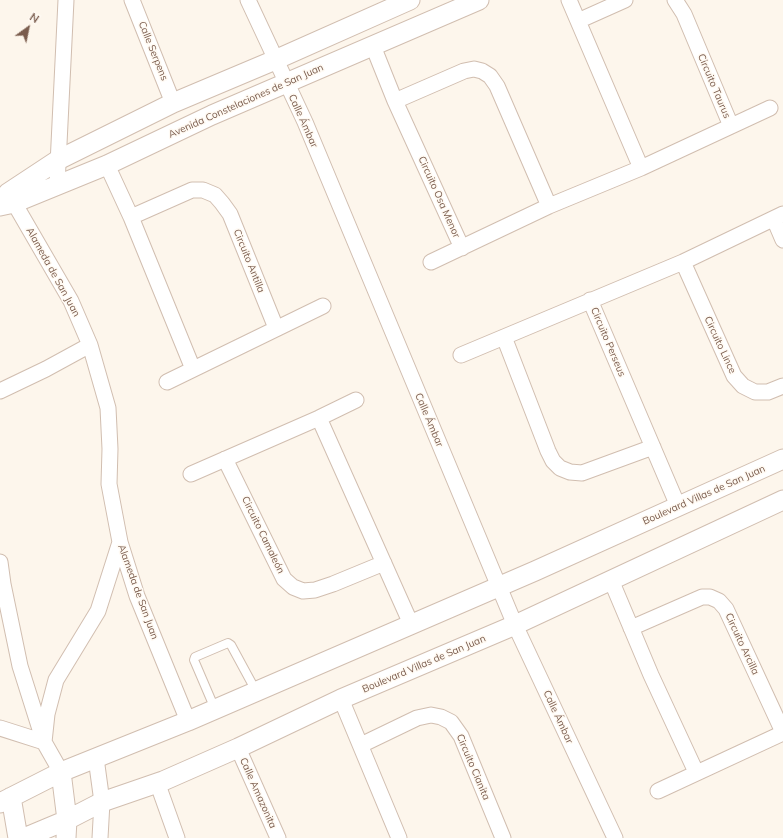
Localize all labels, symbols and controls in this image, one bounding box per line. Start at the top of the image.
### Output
north arrow [8,8,48,48]
text: N [27,10,42,26]
street label: Calle Serpens [136,20,170,82]
street label: Circuito Taurus [695,52,733,120]
street label: Avenida Constelaciones de San Juan [167,61,325,141]
street label: Calle Ámbar [286,92,320,150]
street label: Circuito Osa Menor [416,154,462,240]
street label: Alameda de San Juan [23,225,83,319]
street label: Circuito Antilla [231,227,267,295]
street label: Circuito Perseus [588,306,628,378]
street label: Circuito Lince [702,315,738,375]
street label: Calle Ámbar [412,391,446,449]
street label: Boulevard Villas de San Juan [641,463,767,527]
street label: Circuito Camaleón [239,494,287,576]
street label: Alameda de San Juan [115,543,161,641]
street label: Circuito Arcilla [722,611,762,677]
street label: Boulevard Villas de San Juan [361,633,487,695]
street label: Calle Ámbar [540,689,576,745]
street label: Circuito Cianita [454,732,492,802]
street label: Calle Amazonita [237,756,279,830]

